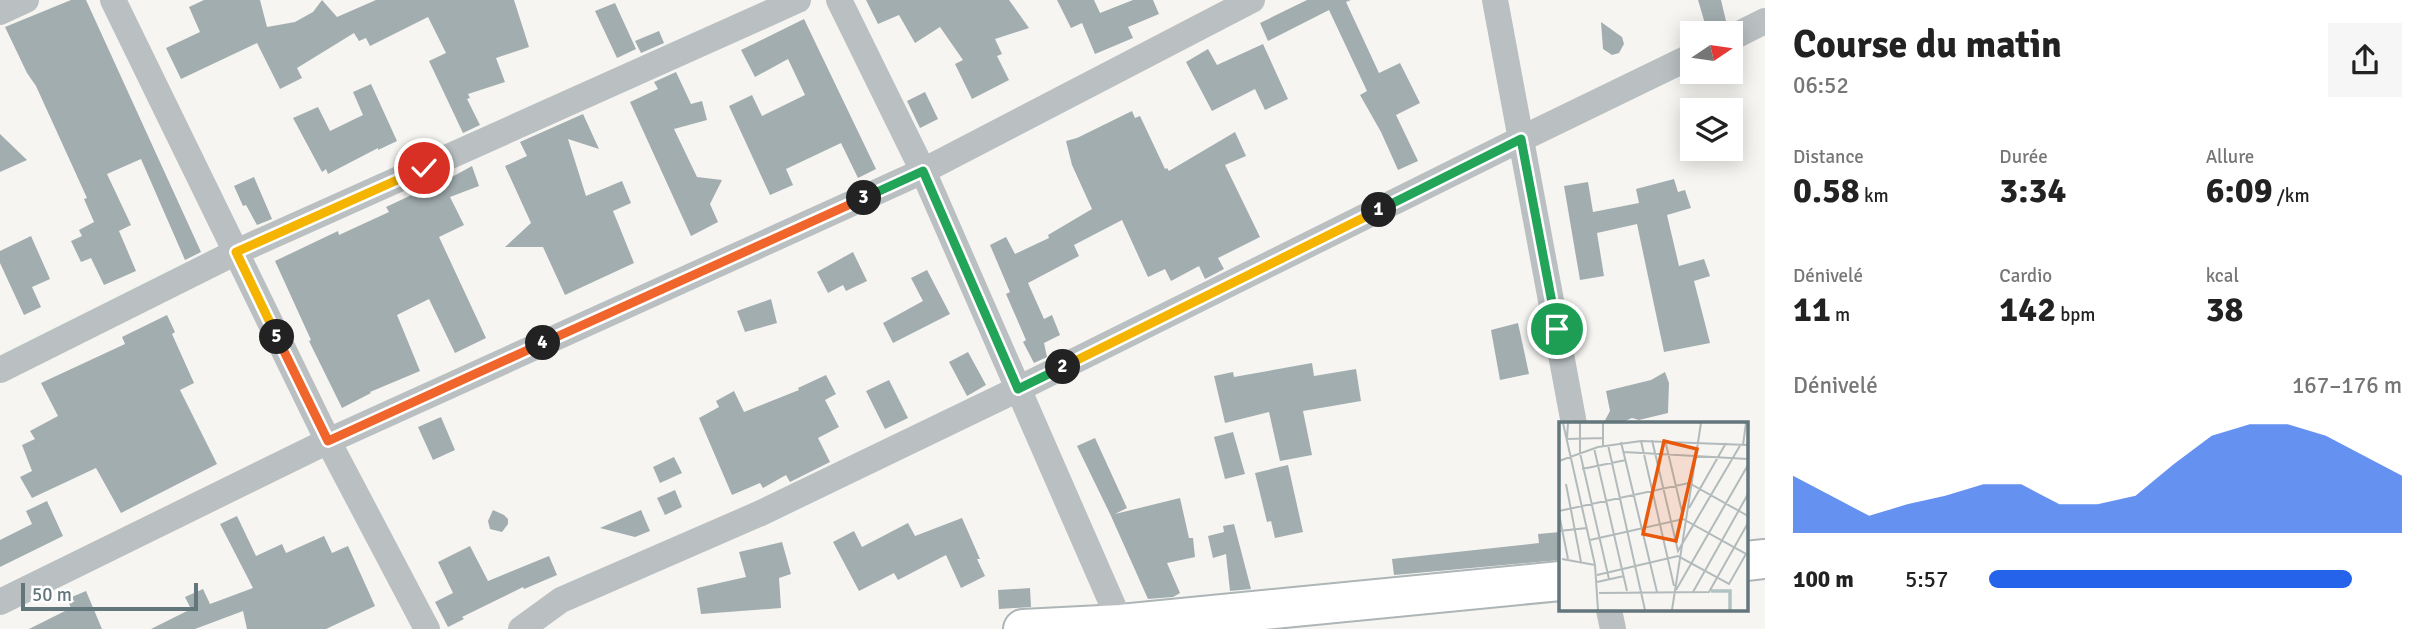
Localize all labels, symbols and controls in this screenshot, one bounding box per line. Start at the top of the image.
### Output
north arrow [1680,21,1743,84]
map controls [1680,21,1743,161]
text: Course du matin [1793,21,2062,68]
button: share [2328,23,2402,97]
text: 06:52 [1793,71,1849,100]
button: layers [1680,98,1743,161]
pin [394,138,454,198]
text: Distance [1793,145,1864,169]
text: Durée [1999,145,2048,169]
text: Allure [2206,145,2254,169]
icon: check [405,149,443,187]
text: 0.58 [1793,169,1860,212]
text: 3:34 [1999,169,2066,212]
text: 6:09 [2206,169,2273,212]
pin: 3 [846,180,882,216]
text: km [1860,184,1889,208]
text: /km [2273,184,2310,208]
text: 3 [858,185,869,209]
pin: 1 [1362,192,1396,228]
text: 1 [1373,197,1384,221]
text: Dénivelé [1793,264,1863,288]
text: Cardio [1999,264,2052,288]
text: kcal [2206,264,2239,288]
text: 11 [1793,288,1831,331]
text: 142 [1999,288,2056,331]
text: 38 [2206,288,2243,331]
pin [1527,299,1587,359]
text: m [1831,303,1850,327]
text: bpm [2056,303,2095,327]
icon: arrive [1538,310,1576,348]
pin: 5 [260,320,294,354]
text: 5 [271,324,282,348]
pin: 4 [526,326,560,360]
text: 4 [537,330,548,354]
pin: 2 [1046,350,1080,384]
text: 2 [1057,354,1068,378]
text: Dénivelé [1793,371,1878,400]
text: 167–176 m [2292,371,2402,400]
inset map [1559,422,1748,612]
text: 100 m [1793,565,1854,594]
text: 5:57 [1905,565,1948,594]
scale bar [21,580,198,612]
text: 50 m [32,583,72,607]

